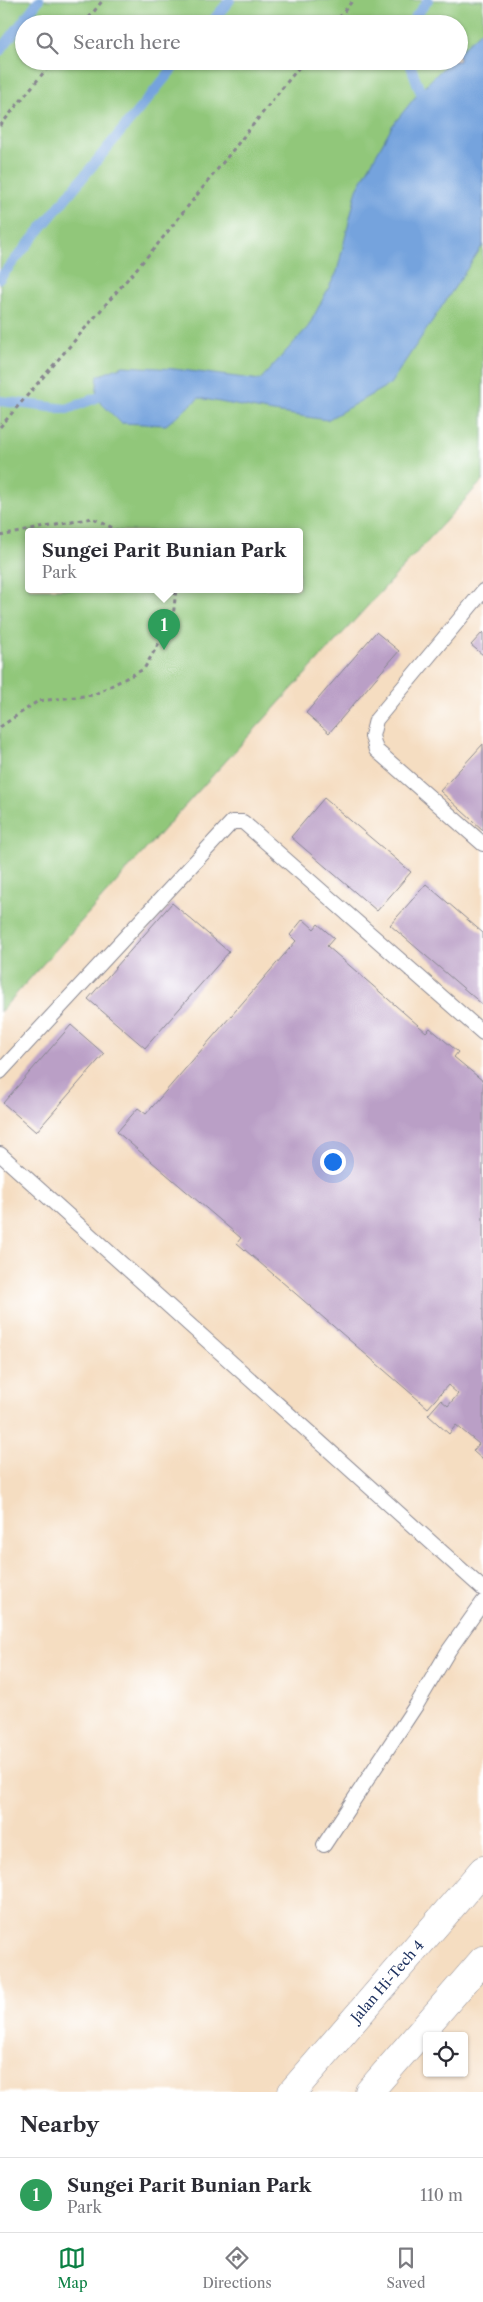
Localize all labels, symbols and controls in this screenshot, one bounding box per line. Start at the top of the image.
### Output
search box [15,15,468,70]
icon: search [33,29,61,57]
text: Search here [73,31,181,54]
popup [25,528,303,593]
text: Sungei Parit Bunian Park [42,539,286,562]
text: Park [42,562,77,582]
pin: 1 [148,609,180,650]
your location [320,1149,346,1175]
street label: Jalan Hi-Tech 4 [346,1936,428,2028]
map controls [423,2032,468,2077]
button: locate [423,2032,468,2077]
text: Nearby [20,2112,99,2137]
text: Sungei Parit Bunian Park [67,2174,311,2197]
text: 1 [32,2185,40,2205]
text: 110 m [420,2185,463,2205]
text: Park [67,2197,102,2217]
tab: Map [57,2244,88,2292]
tab: Directions [202,2244,272,2292]
tab: Saved [387,2244,425,2292]

